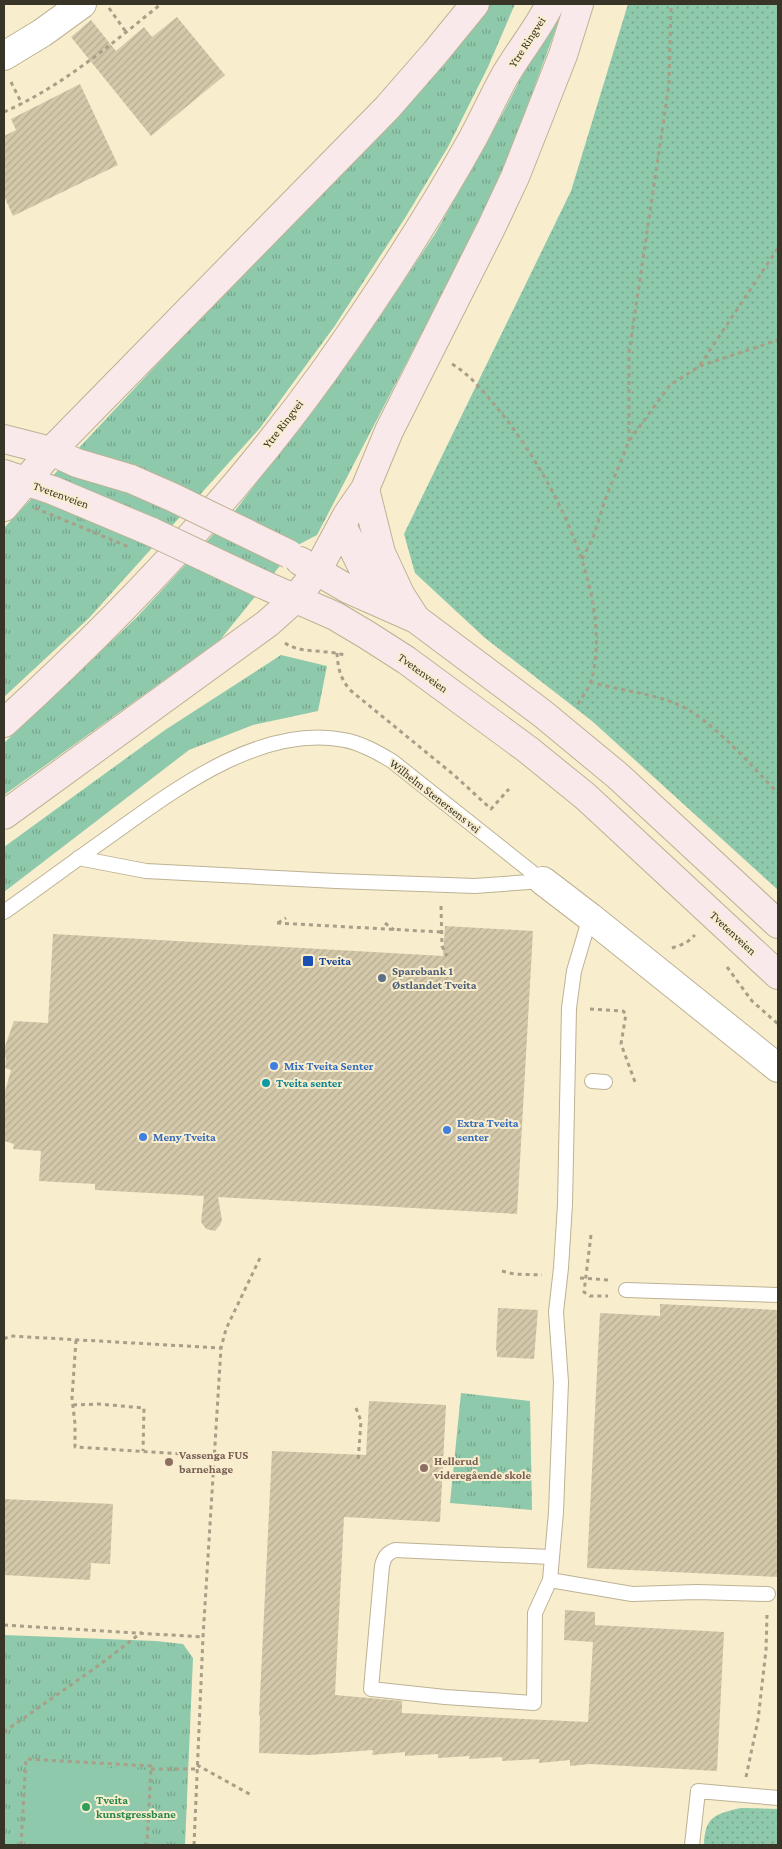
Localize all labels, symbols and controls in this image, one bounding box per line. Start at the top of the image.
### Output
street label: Ytre Ringvei [506,14,548,70]
street label: Ytre Ringvei [260,397,306,451]
street label: Tvetenveien [31,478,91,512]
street label: Tvetenveien [395,650,451,696]
street label: Wilhelm Stenersens vei [387,756,483,836]
street label: Tvetenveien [707,908,760,958]
marker: Tveita [301,954,315,968]
place label: Tveita [319,954,351,968]
place label: Sparebank 1 Østlandet Tveita [392,964,477,992]
marker: Sparebank 1 Østlandet Tveita [376,972,388,984]
place label: Mix Tveita Senter [284,1059,374,1073]
marker: Mix Tveita Senter [268,1060,280,1072]
place label: Tveita senter [276,1076,342,1090]
marker: Tveita senter [260,1077,272,1089]
place label: Extra Tveita senter [457,1116,519,1144]
marker: Extra Tveita senter [441,1124,453,1136]
place label: Meny Tveita [153,1130,216,1144]
marker: Meny Tveita [137,1131,149,1143]
place label: Vassenga FUS barnehage [178,1448,248,1476]
place label: Hellerud videregående skole [433,1454,531,1482]
marker: Vassenga FUS barnehage [163,1456,175,1468]
marker: Hellerud videregående skole [418,1462,430,1474]
place label: Tveita kunstgressbane [96,1793,176,1821]
marker: Tveita kunstgressbane [80,1801,92,1813]

